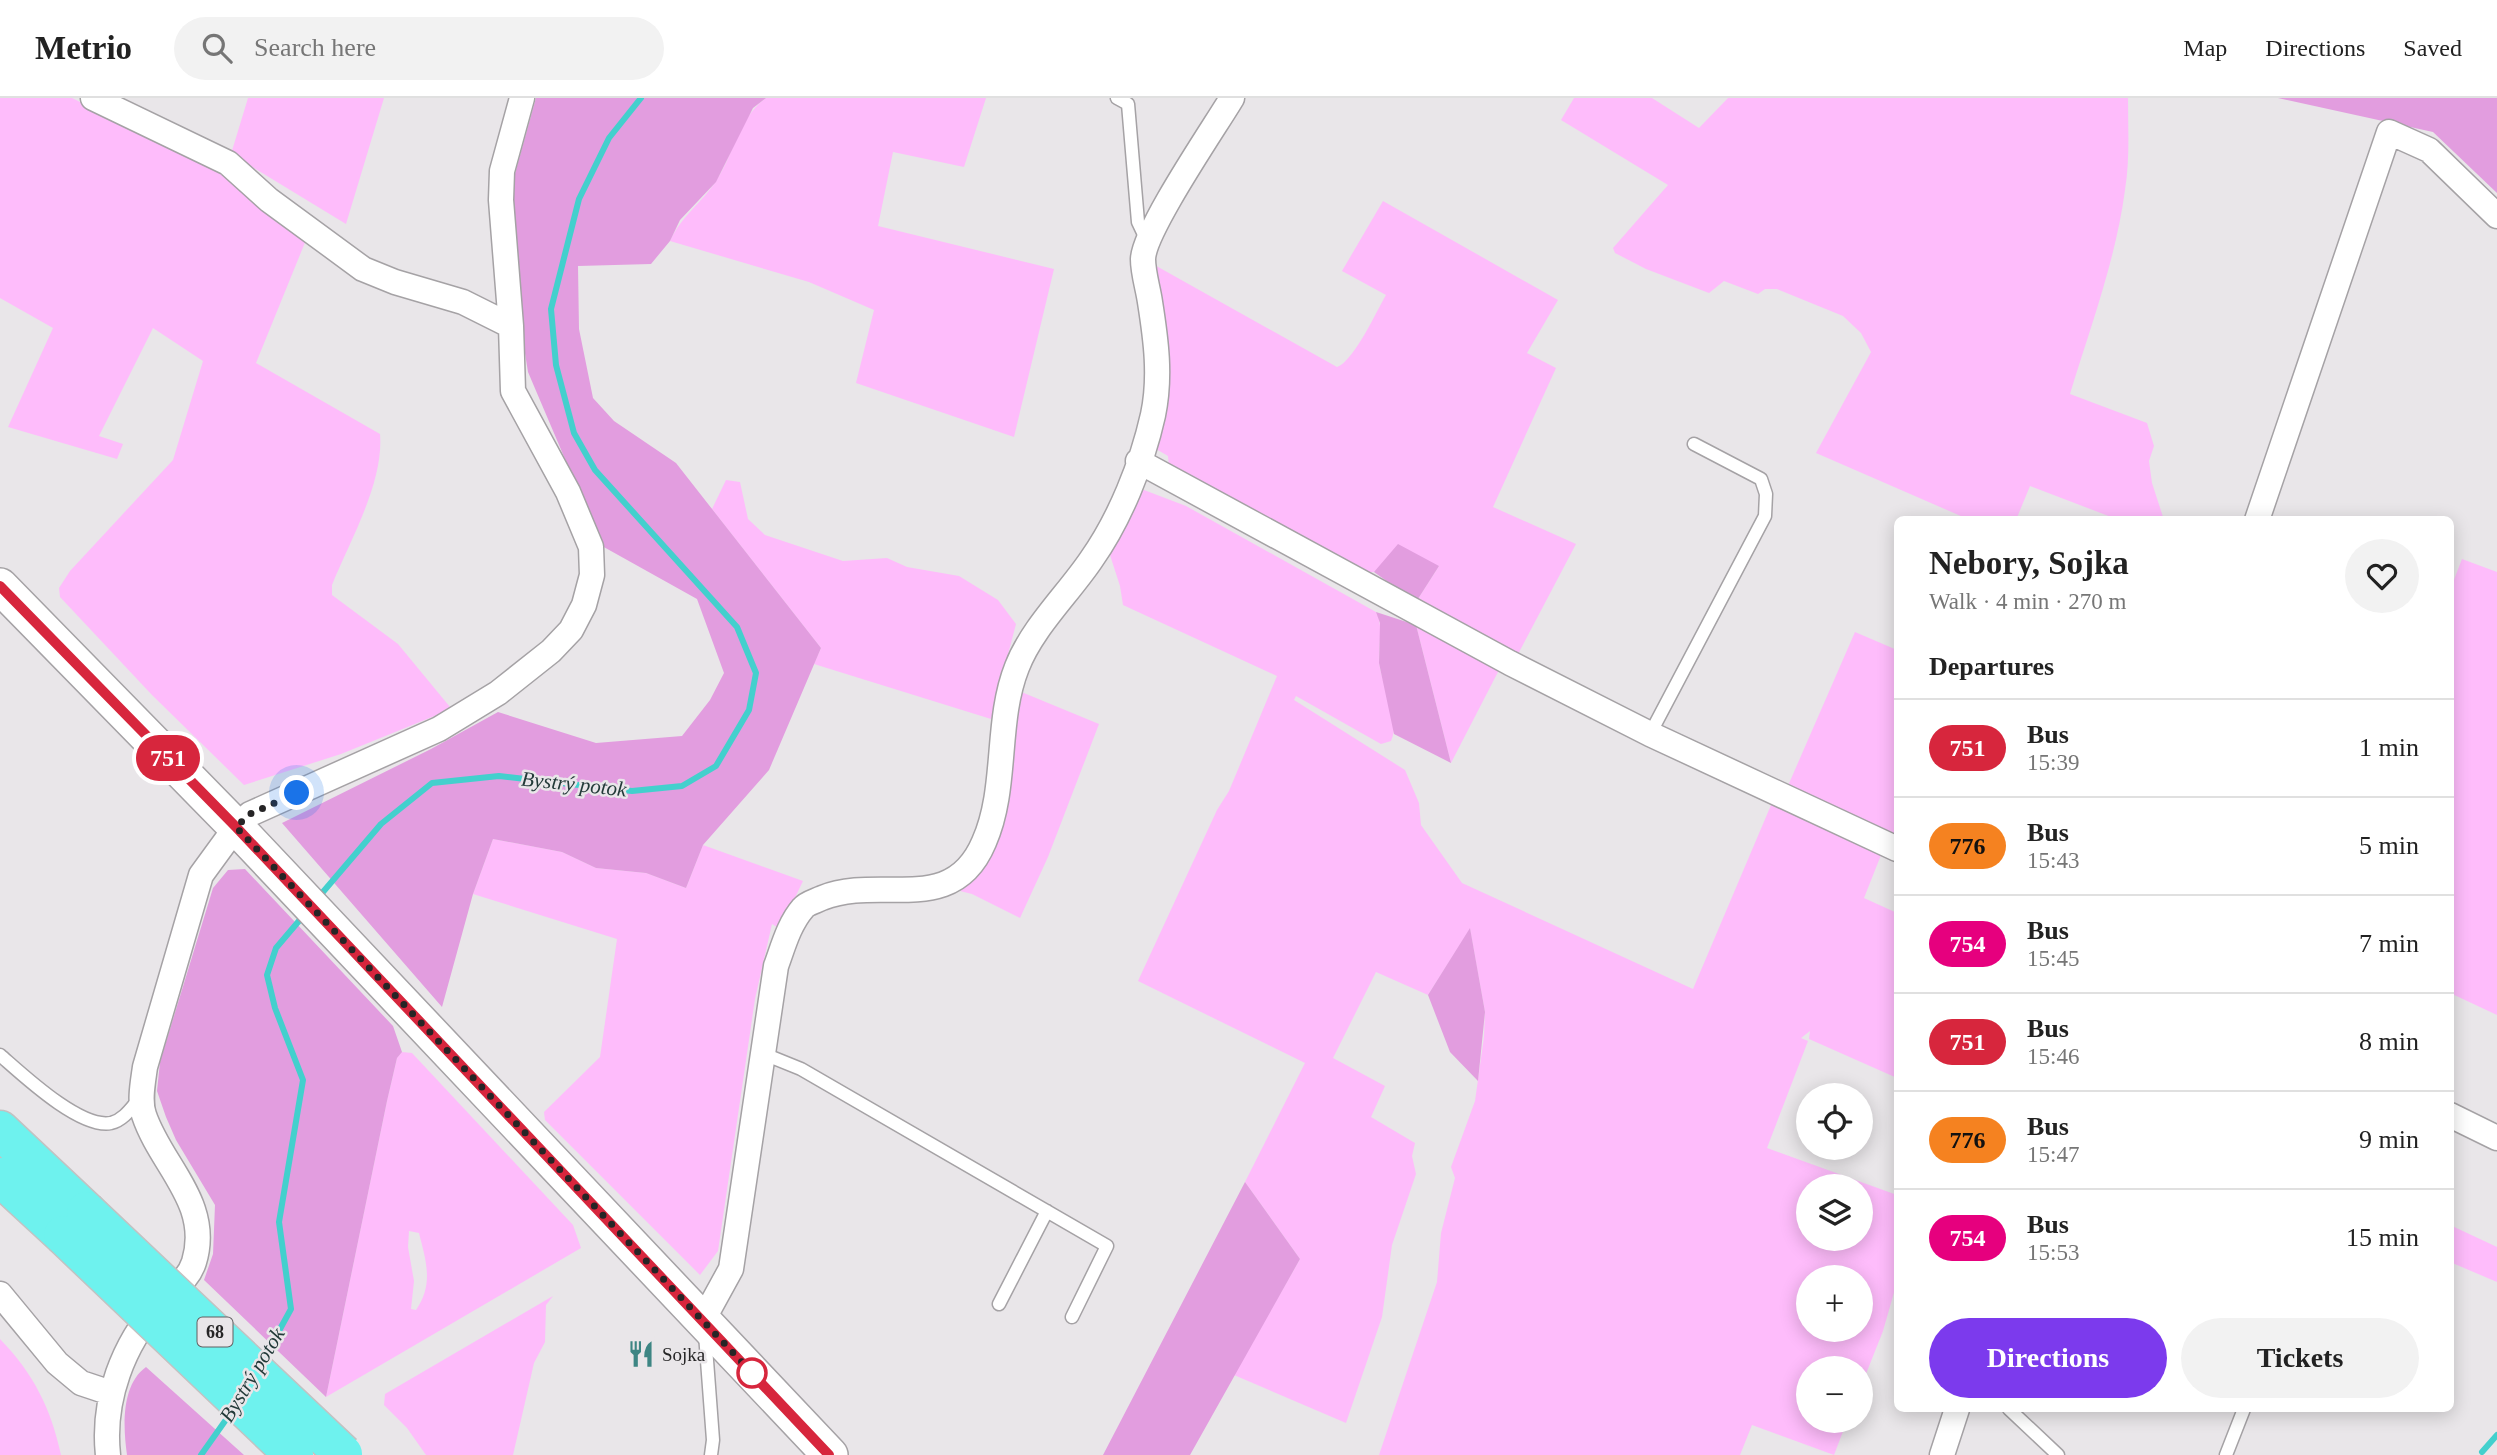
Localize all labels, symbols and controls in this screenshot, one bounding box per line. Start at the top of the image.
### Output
search box [174,17,664,80]
icon: search [198,29,236,67]
text: Metrio [35,30,132,66]
text: Search here [254,33,376,62]
text: Map [2183,35,2227,61]
text: Directions [2265,35,2365,61]
text: Saved [2403,35,2462,61]
button: heart [2345,539,2419,613]
text: Nebory, Sojka [1929,545,2129,581]
text: Walk · 4 min · 270 m [1929,589,2126,614]
text: Departures [1929,652,2054,681]
text: Bus [2027,720,2069,749]
text: 1 min [2359,733,2419,762]
line badge: 751 [128,735,208,781]
text: 751 [1950,735,1986,761]
text: 751 [150,745,186,771]
text: 15:39 [2027,750,2079,775]
water label: Bystrý potok [520,767,628,802]
your location [279,775,314,810]
text: Bus [2027,818,2069,847]
text: 5 min [2359,831,2419,860]
text: 776 [1950,833,1986,859]
text: 15:43 [2027,848,2079,873]
text: Bus [2027,916,2069,945]
text: 7 min [2359,929,2419,958]
text: 754 [1950,931,1986,957]
text: 15:45 [2027,946,2079,971]
text: Bus [2027,1014,2069,1043]
text: 8 min [2359,1027,2419,1056]
text: 751 [1950,1029,1986,1055]
text: 15:46 [2027,1044,2079,1069]
map controls [1796,1083,1873,1433]
button: locate [1796,1083,1873,1160]
text: Bus [2027,1112,2069,1141]
text: 9 min [2359,1125,2419,1154]
text: 776 [1950,1127,1986,1153]
text: 15:47 [2027,1142,2079,1167]
button: layers [1796,1174,1873,1251]
text: Bus [2027,1210,2069,1239]
text: 15 min [2346,1223,2419,1252]
text: 754 [1950,1225,1986,1251]
text: 15:53 [2027,1240,2079,1265]
button: + [1796,1265,1873,1342]
road number: 68 [198,1317,232,1346]
button: Directions [1929,1318,2167,1398]
button: Tickets [2181,1318,2419,1398]
water label: Bystrý potok [215,1323,290,1426]
restaurant icon: Sojka [626,1339,656,1369]
place label: Sojka [662,1344,706,1365]
button: − [1796,1356,1873,1433]
unlabelled marker [737,1358,767,1388]

